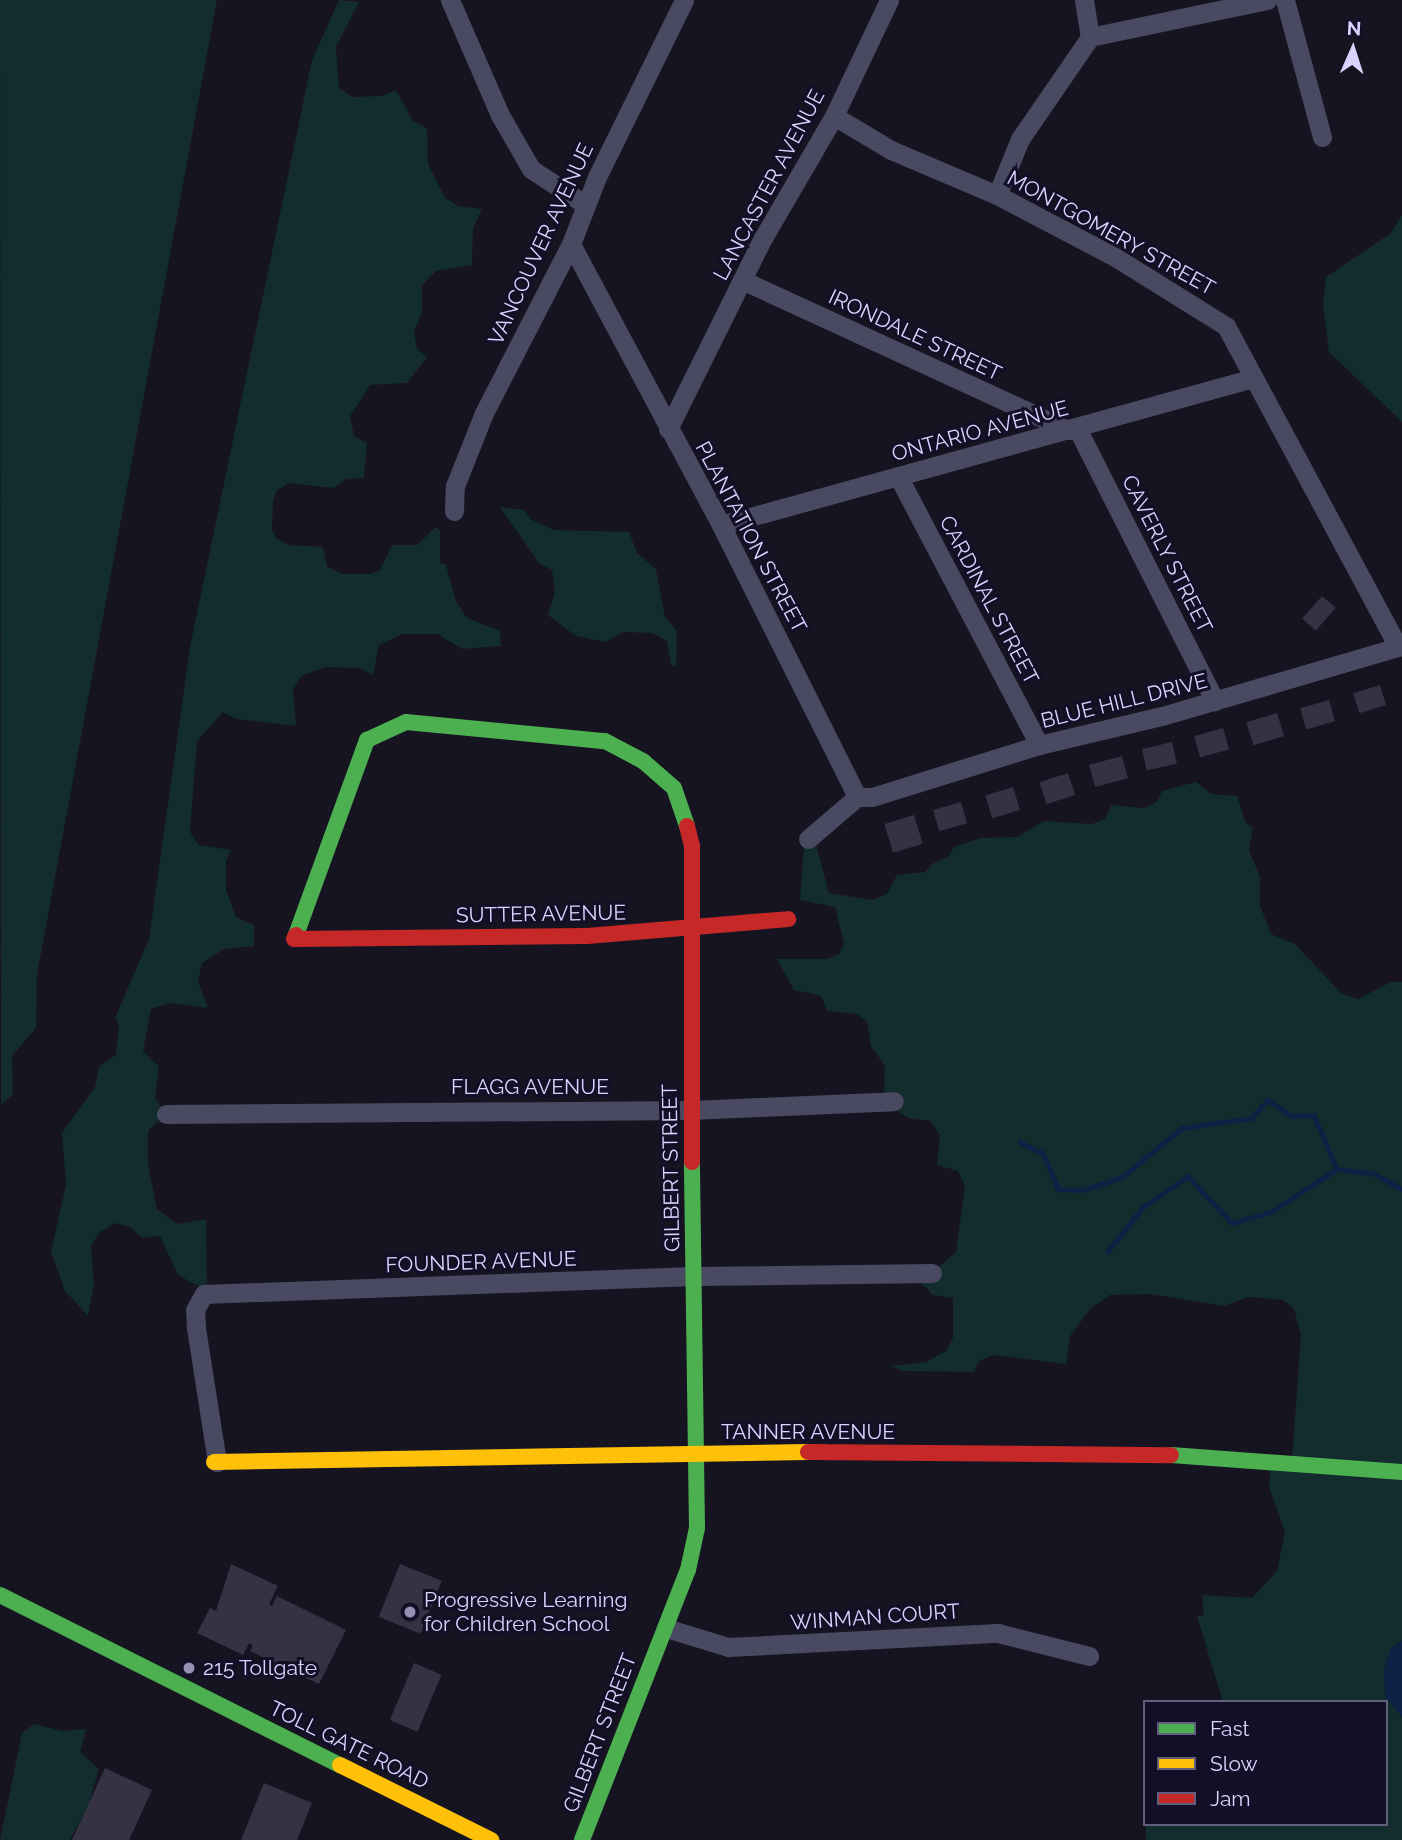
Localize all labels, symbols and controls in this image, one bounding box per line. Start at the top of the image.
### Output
north arrow [1318,14,1388,84]
text: N [1346,17,1362,39]
street label: LANCASTER AVENUE [708,85,830,285]
street label: VANCOUVER AVENUE [483,139,599,349]
street label: MONTGOMERY STREET [1002,165,1220,301]
street label: IRONDALE STREET [825,284,1005,386]
street label: ONTARIO AVENUE [889,395,1071,467]
street label: PLANTATION STREET [690,437,812,637]
street label: CAVERLY STREET [1116,471,1218,637]
street label: CARDINAL STREET [934,511,1044,689]
street label: BLUE HILL DRIVE [1038,668,1210,734]
street label: SUTTER AVENUE [455,900,627,928]
street label: FLAGG AVENUE [451,1074,609,1100]
street label: GILBERT STREET [657,1083,685,1253]
street label: FOUNDER AVENUE [385,1246,577,1278]
street label: TANNER AVENUE [721,1419,895,1445]
place label: Progressive Learning for Children School [424,1587,627,1637]
street label: WINMAN COURT [789,1599,961,1635]
marker: Progressive Learning for Children School [402,1604,418,1620]
street label: GILBERT STREET [558,1650,642,1816]
place label: 215 Tollgate [203,1655,318,1681]
marker: 215 Tollgate [181,1660,197,1676]
street label: TOLL GATE ROAD [265,1695,433,1795]
legend [1143,1700,1388,1826]
text: Fast [1210,1716,1250,1741]
text: Slow [1210,1751,1258,1776]
text: Jam [1210,1786,1251,1811]

